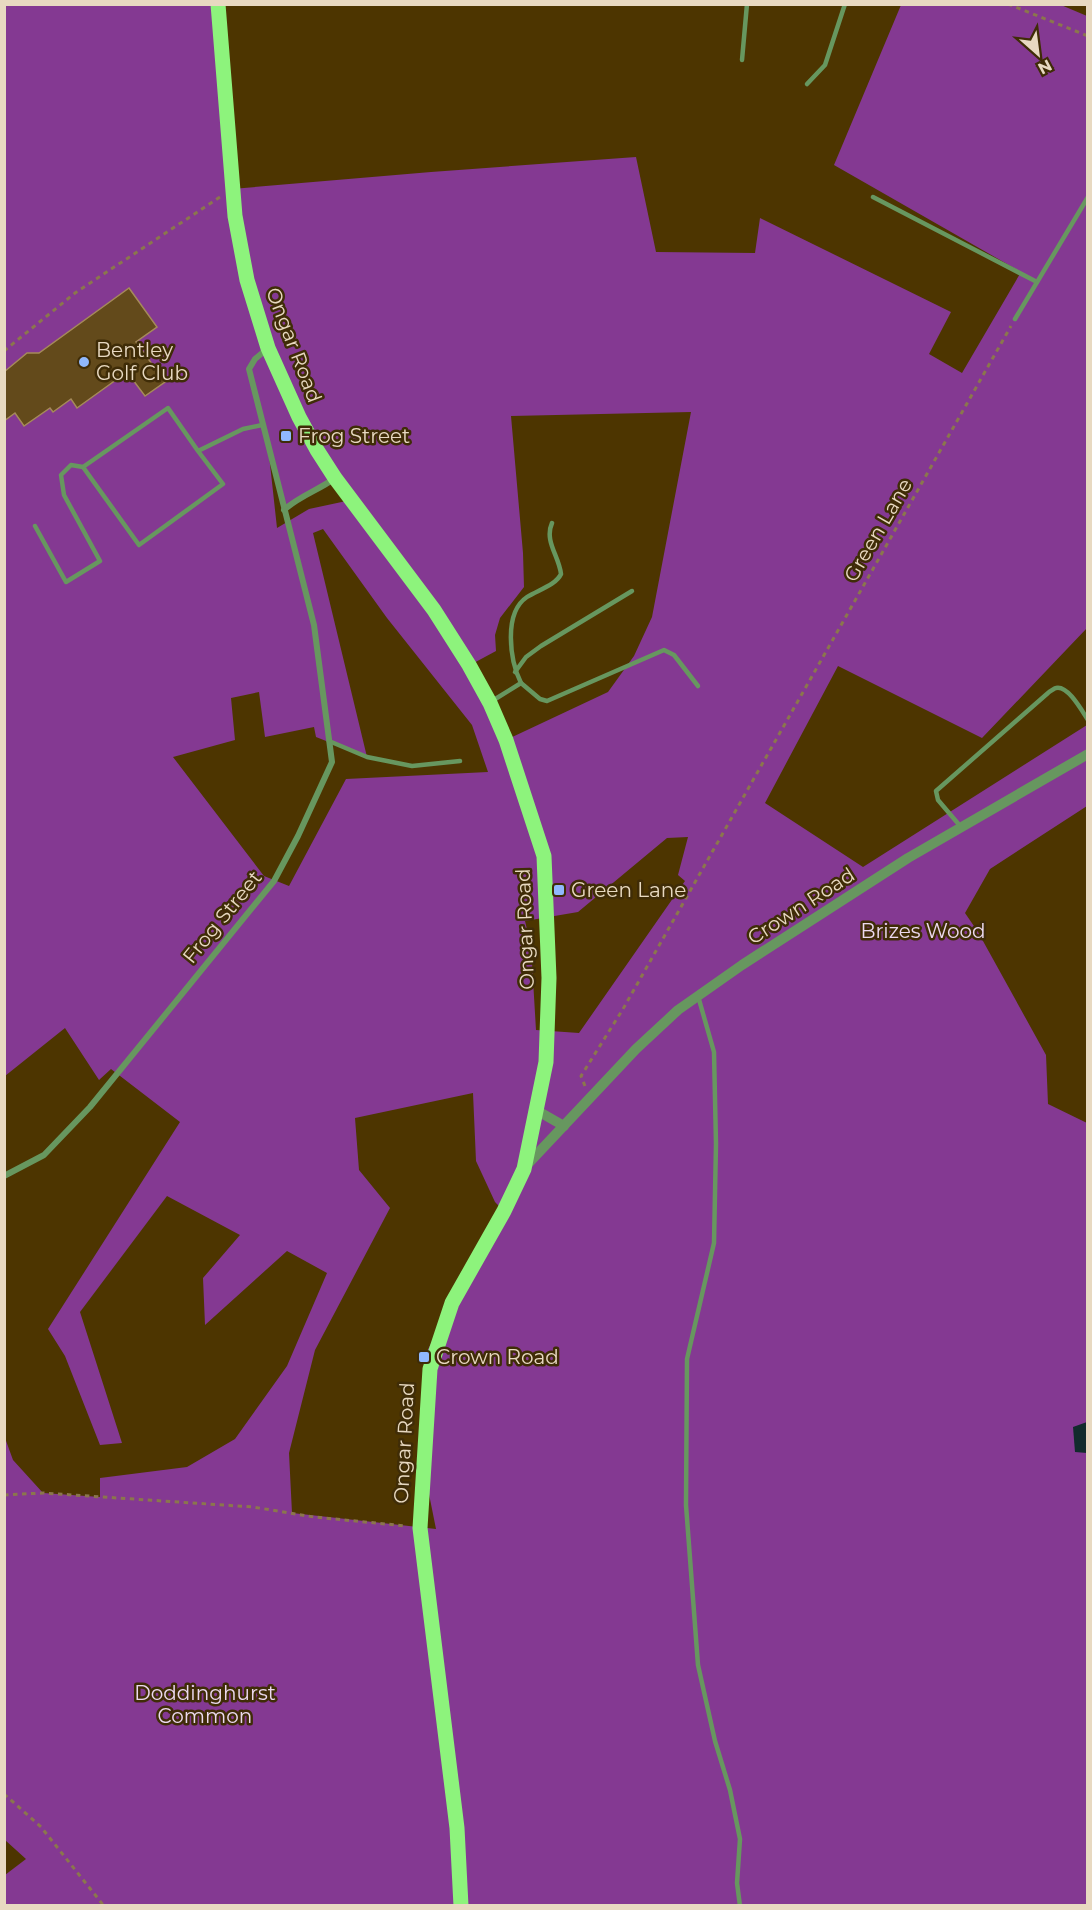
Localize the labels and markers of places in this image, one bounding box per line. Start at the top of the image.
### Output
place label: Bentley Golf Club [96,338,188,385]
marker: Bentley Golf Club [77,355,91,369]
place label: Frog Street [298,424,410,448]
marker: Frog Street [279,429,293,443]
place label: Green Lane [571,878,686,902]
marker: Green Lane [552,883,566,897]
place label: Crown Road [436,1345,559,1369]
marker: Crown Road [417,1350,431,1364]

